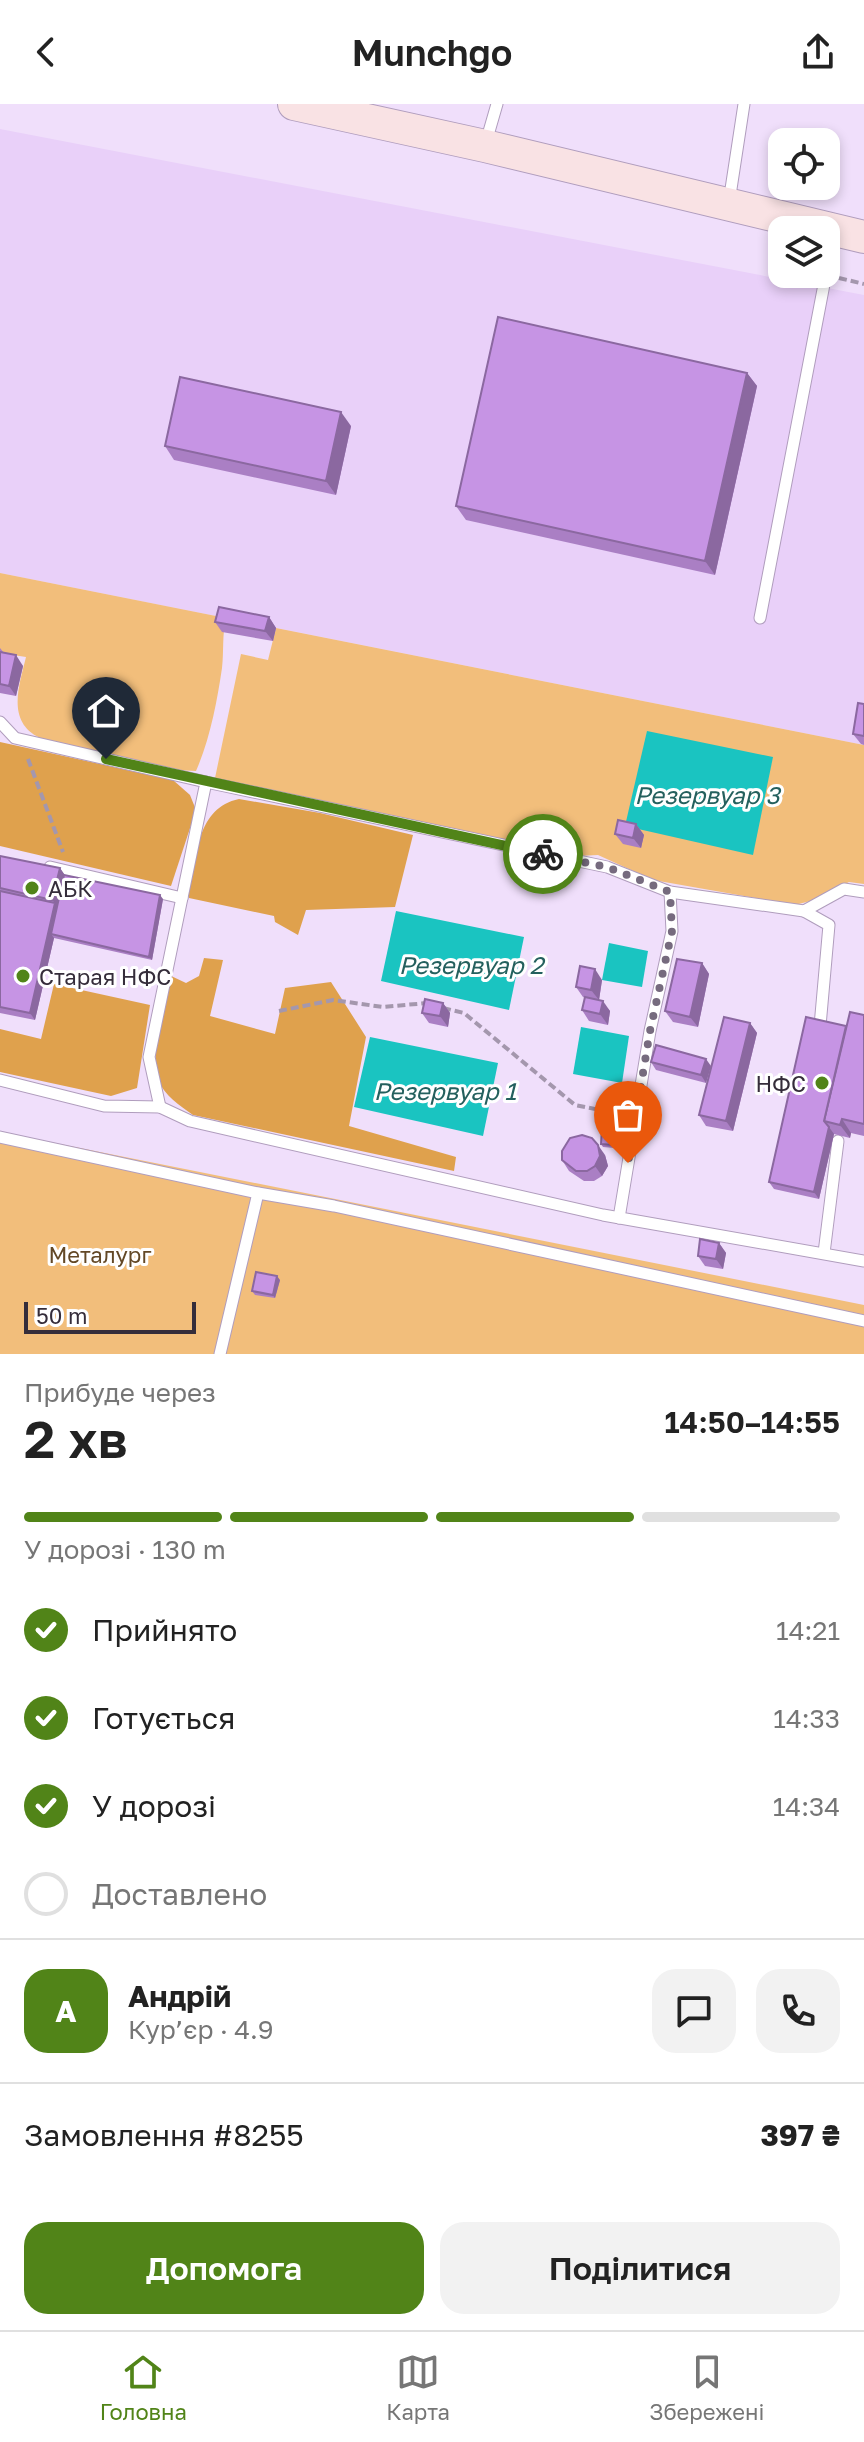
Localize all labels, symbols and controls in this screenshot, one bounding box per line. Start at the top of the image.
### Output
icon: back [24,30,68,74]
icon: share [796,30,840,74]
text: Munchgo [352,31,512,74]
map controls [768,128,840,288]
button: locate [768,128,840,200]
button: layers [768,216,840,288]
pin [72,677,140,759]
icon: home [84,689,128,733]
water label: Резервуар 3 [635,780,781,810]
courier [503,814,583,894]
icon: bike [521,832,565,876]
place label: АБК [48,875,93,902]
marker: АБК [23,879,41,897]
water label: Резервуар 2 [399,950,545,980]
place label: Старая НФС [39,963,171,990]
marker: Старая НФС [14,967,32,985]
place label: НФС [755,1070,806,1097]
marker: НФС [813,1074,831,1092]
water label: Резервуар 1 [374,1076,517,1106]
pin [594,1081,662,1163]
icon: bag [606,1093,650,1137]
park label: Металург [48,1241,152,1268]
scale bar [24,1298,196,1334]
text: 50 m [36,1302,87,1329]
text: Прибуде через [24,1377,216,1408]
text: 14:50–14:55 [665,1404,840,1440]
text: 2 хв [24,1407,128,1469]
text: У дорозі · 130 m [24,1534,226,1565]
icon: check [24,1608,68,1652]
text: Прийнято [92,1612,237,1648]
text: 14:21 [776,1615,840,1646]
icon: check [24,1696,68,1740]
text: Готується [92,1700,235,1736]
text: 14:33 [773,1703,840,1734]
icon: check [24,1784,68,1828]
text: У дорозі [92,1788,216,1824]
text: 14:34 [773,1791,840,1822]
text: Доставлено [92,1876,267,1912]
button: chat [652,1969,736,2053]
button: phone [756,1969,840,2053]
text: Андрій [128,1978,231,2014]
text: А [55,1993,77,2029]
text: Кур’єр · 4.9 [128,2014,274,2045]
text: Замовлення #8255 [24,2117,304,2153]
text: 397 ₴ [761,2117,840,2153]
button: Допомога [24,2222,424,2314]
button: Поділитися [440,2222,840,2314]
tab: Головна [100,2350,187,2425]
tab: Карта [386,2350,450,2425]
tab: Збережені [649,2350,764,2425]

